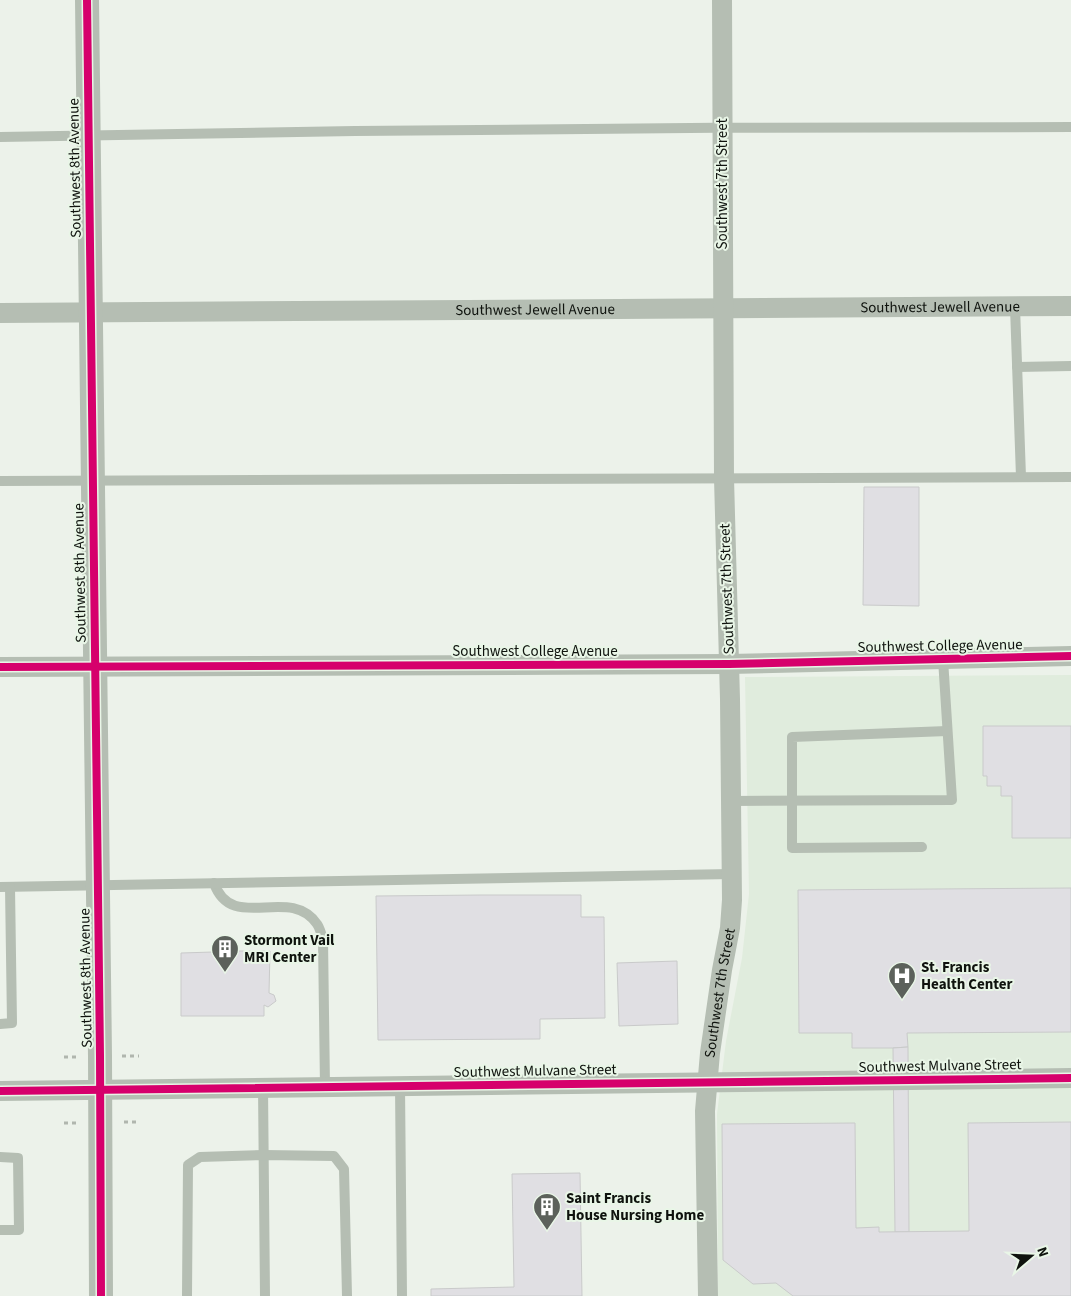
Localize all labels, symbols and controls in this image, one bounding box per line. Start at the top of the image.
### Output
street label: Southwest 8th Avenue [63,98,87,238]
street label: Southwest 7th Street [712,118,733,250]
street label: Southwest Jewell Avenue [860,296,1020,318]
street label: Southwest Jewell Avenue [455,298,615,321]
street label: Southwest 8th Avenue [68,503,92,643]
street label: Southwest 7th Street [714,523,740,655]
street label: Southwest College Avenue [857,634,1023,658]
street label: Southwest College Avenue [452,641,618,662]
street label: Southwest 8th Avenue [74,908,98,1048]
street label: Southwest 7th Street [699,926,740,1059]
place label: Stormont Vail MRI Center [244,930,335,968]
building icon: Stormont Vail MRI Center [210,934,240,973]
place label: St. Francis Health Center [921,957,1013,995]
hospital icon: St. Francis Health Center [887,961,917,1000]
street label: Southwest Mulvane Street [858,1054,1022,1078]
street label: Southwest Mulvane Street [453,1059,617,1083]
place label: Saint Francis House Nursing Home [566,1188,704,1226]
building icon: Saint Francis House Nursing Home [532,1192,562,1231]
north arrow [1006,1231,1056,1281]
text: N [1031,1244,1053,1260]

